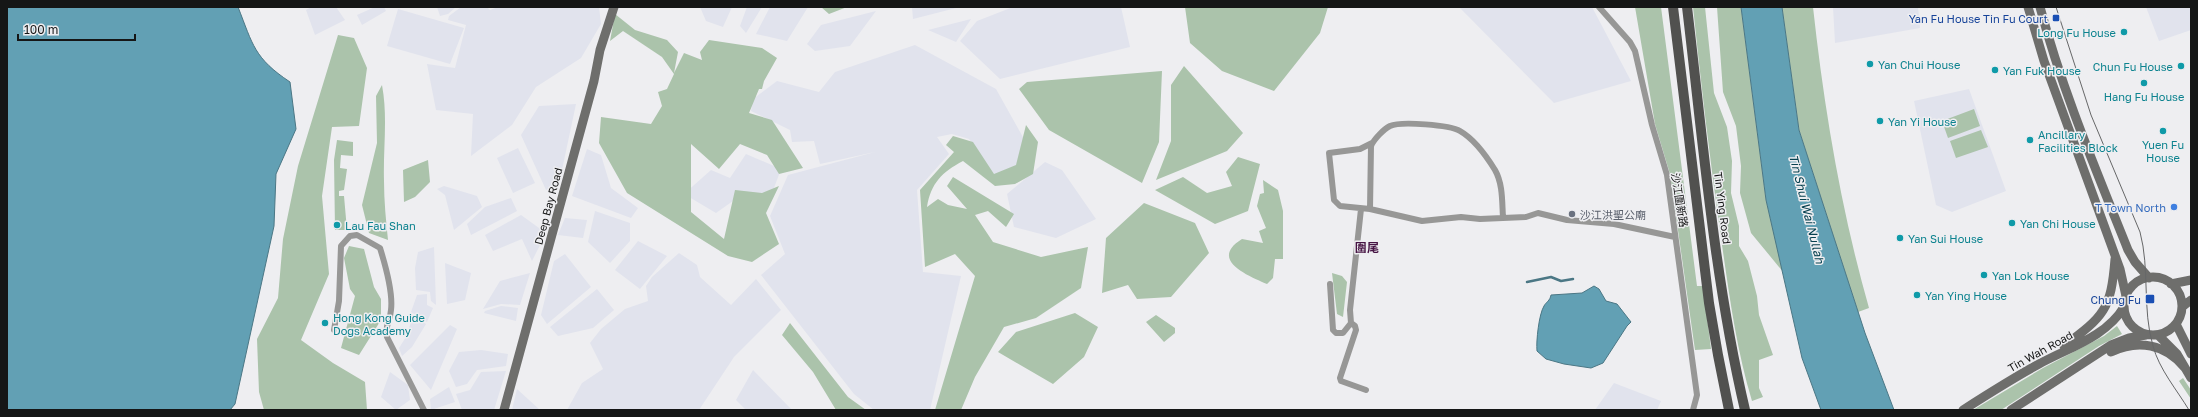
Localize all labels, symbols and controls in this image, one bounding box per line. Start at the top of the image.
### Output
place label: Yan Fu House Tin Fu Court [1909,12,2048,25]
marker: Yan Fu House Tin Fu Court [2051,13,2061,23]
scale bar [18,16,135,42]
text: 100 m [24,22,58,37]
place label: Long Fu House [2037,26,2116,39]
marker: Long Fu House [2119,27,2129,37]
place label: Yan Chui House [1878,58,1960,71]
marker: Yan Chui House [1865,59,1875,69]
place label: Chun Fu House [2093,60,2173,73]
marker: Chun Fu House [2176,61,2186,71]
place label: Yan Fuk House [2003,64,2081,77]
marker: Yan Fuk House [1990,65,2000,75]
marker: Hang Fu House [2139,78,2149,88]
place label: Hang Fu House [2104,90,2184,103]
place label: Yan Yi House [1888,115,1956,128]
marker: Yan Yi House [1875,116,1885,126]
marker: Yuen Fu House [2158,126,2168,136]
place label: Ancillary Facilities Block [2038,128,2118,154]
marker: Ancillary Facilities Block [2025,135,2035,145]
place label: Yuen Fu House [2142,138,2184,164]
water label: Tin Shui Wai Nullah [1786,153,1828,266]
street label: Deep Bay Road [531,166,565,246]
street label: Tin Ying Road [1712,171,1734,245]
street label: 沙江圍新路 [1669,172,1691,228]
place label: T Town North [2095,201,2166,214]
marker: T Town North [2169,202,2179,212]
place label: 沙江洪聖公廟 [1580,208,1646,221]
marker: 沙江洪聖公廟 [1567,209,1577,219]
place label: Yan Chi House [2020,217,2096,230]
marker: Yan Chi House [2007,218,2017,228]
place label: Lau Fau Shan [345,219,416,232]
marker: Lau Fau Shan [332,220,342,230]
place label: Yan Sui House [1908,232,1983,245]
marker: Yan Sui House [1895,233,1905,243]
district label: 圍尾 [1355,240,1379,255]
place label: Yan Lok House [1992,269,2069,282]
marker: Yan Lok House [1979,270,1989,280]
place label: Yan Ying House [1925,289,2007,302]
marker: Yan Ying House [1912,290,1922,300]
place label: Chung Fu [2091,293,2141,306]
marker: Chung Fu [2144,293,2156,305]
place label: Hong Kong Guide Dogs Academy [333,311,425,337]
marker: Hong Kong Guide Dogs Academy [320,318,330,328]
street label: Tin Wah Road [2005,328,2075,374]

